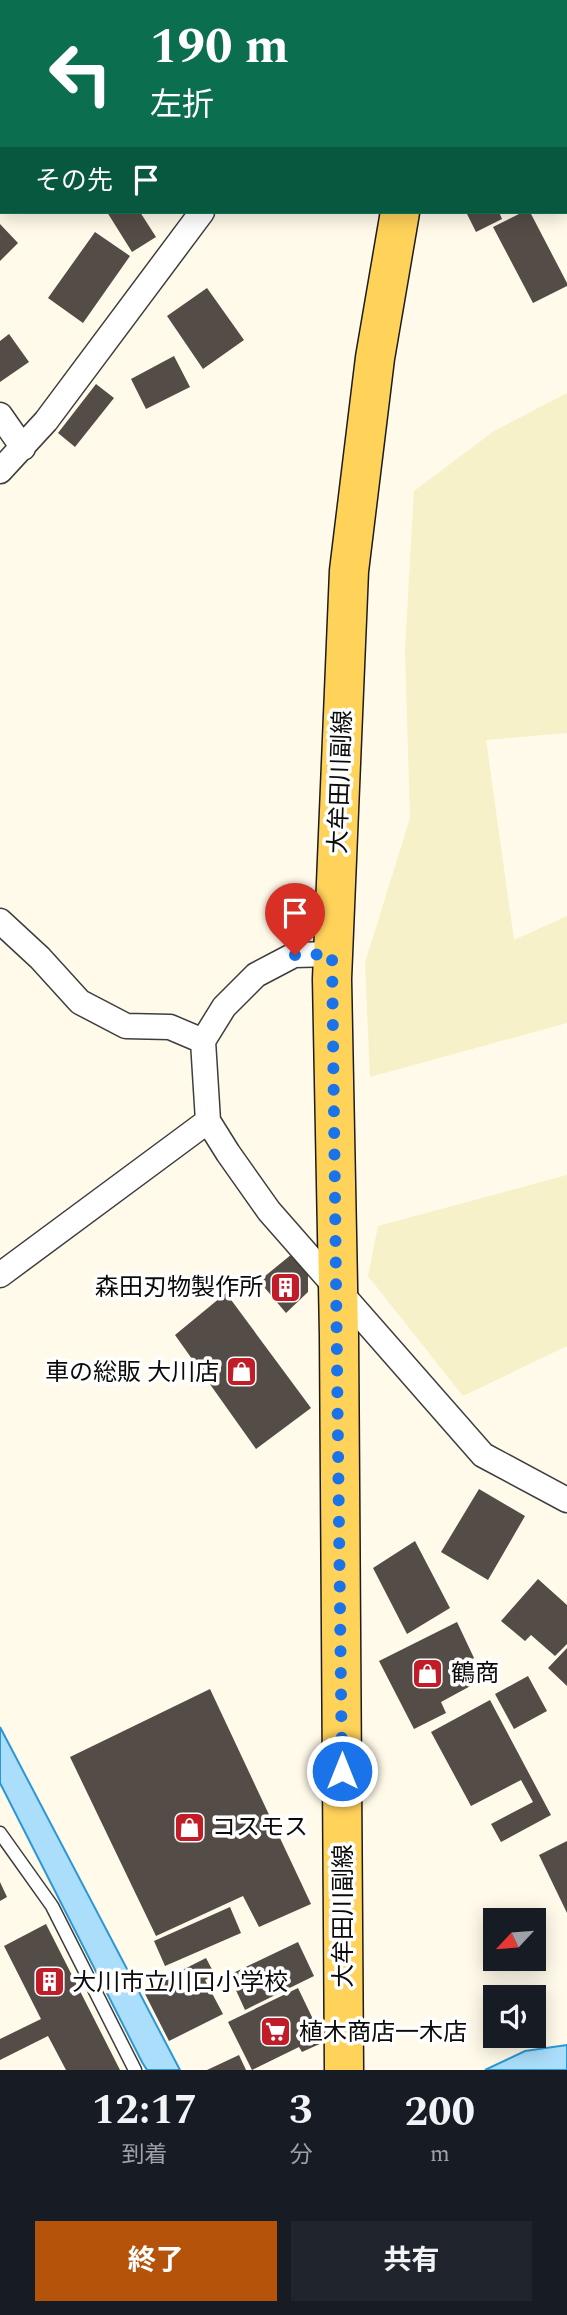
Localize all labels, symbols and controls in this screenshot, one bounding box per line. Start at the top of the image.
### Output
text: 190 m [150,10,289,85]
icon: left [35,28,126,119]
text: 左折 [150,81,214,130]
text: その先 [35,161,113,201]
icon: arrive [127,161,165,199]
street label: 大牟田川副線 [320,709,362,855]
pin [265,883,325,955]
icon: arrive [276,894,314,932]
place label: 森田刃物製作所 [95,1270,263,1306]
building icon: 森田刃物製作所 [269,1270,303,1304]
place label: 車の総販 大川店 [45,1355,219,1391]
shop icon: 車の総販 大川店 [225,1355,259,1389]
shop icon: 鶴商 [411,1656,445,1690]
place label: 鶴商 [451,1656,499,1692]
position arrow [305,1734,379,1808]
shop icon: コスモス [172,1810,206,1844]
place label: コスモス [212,1810,308,1846]
street label: 大牟田川副線 [326,1844,362,1988]
north arrow [483,1908,546,1970]
map controls [483,1908,546,2048]
building icon: 大川市立川口小学校 [32,1965,66,1999]
place label: 大川市立川口小学校 [72,1965,288,2001]
button: sound [483,1985,546,2048]
supermarket icon: 植木商店一木店 [259,2015,293,2049]
place label: 植木商店一木店 [299,2015,467,2051]
text: 12:17 [92,2079,197,2142]
text: 3 [289,2079,313,2142]
text: 200 [404,2081,475,2144]
text: m [430,2137,450,2172]
text: 到着 [122,2138,168,2173]
text: 分 [289,2138,312,2173]
button: 終了 [35,2221,277,2301]
button: 共有 [291,2221,532,2301]

